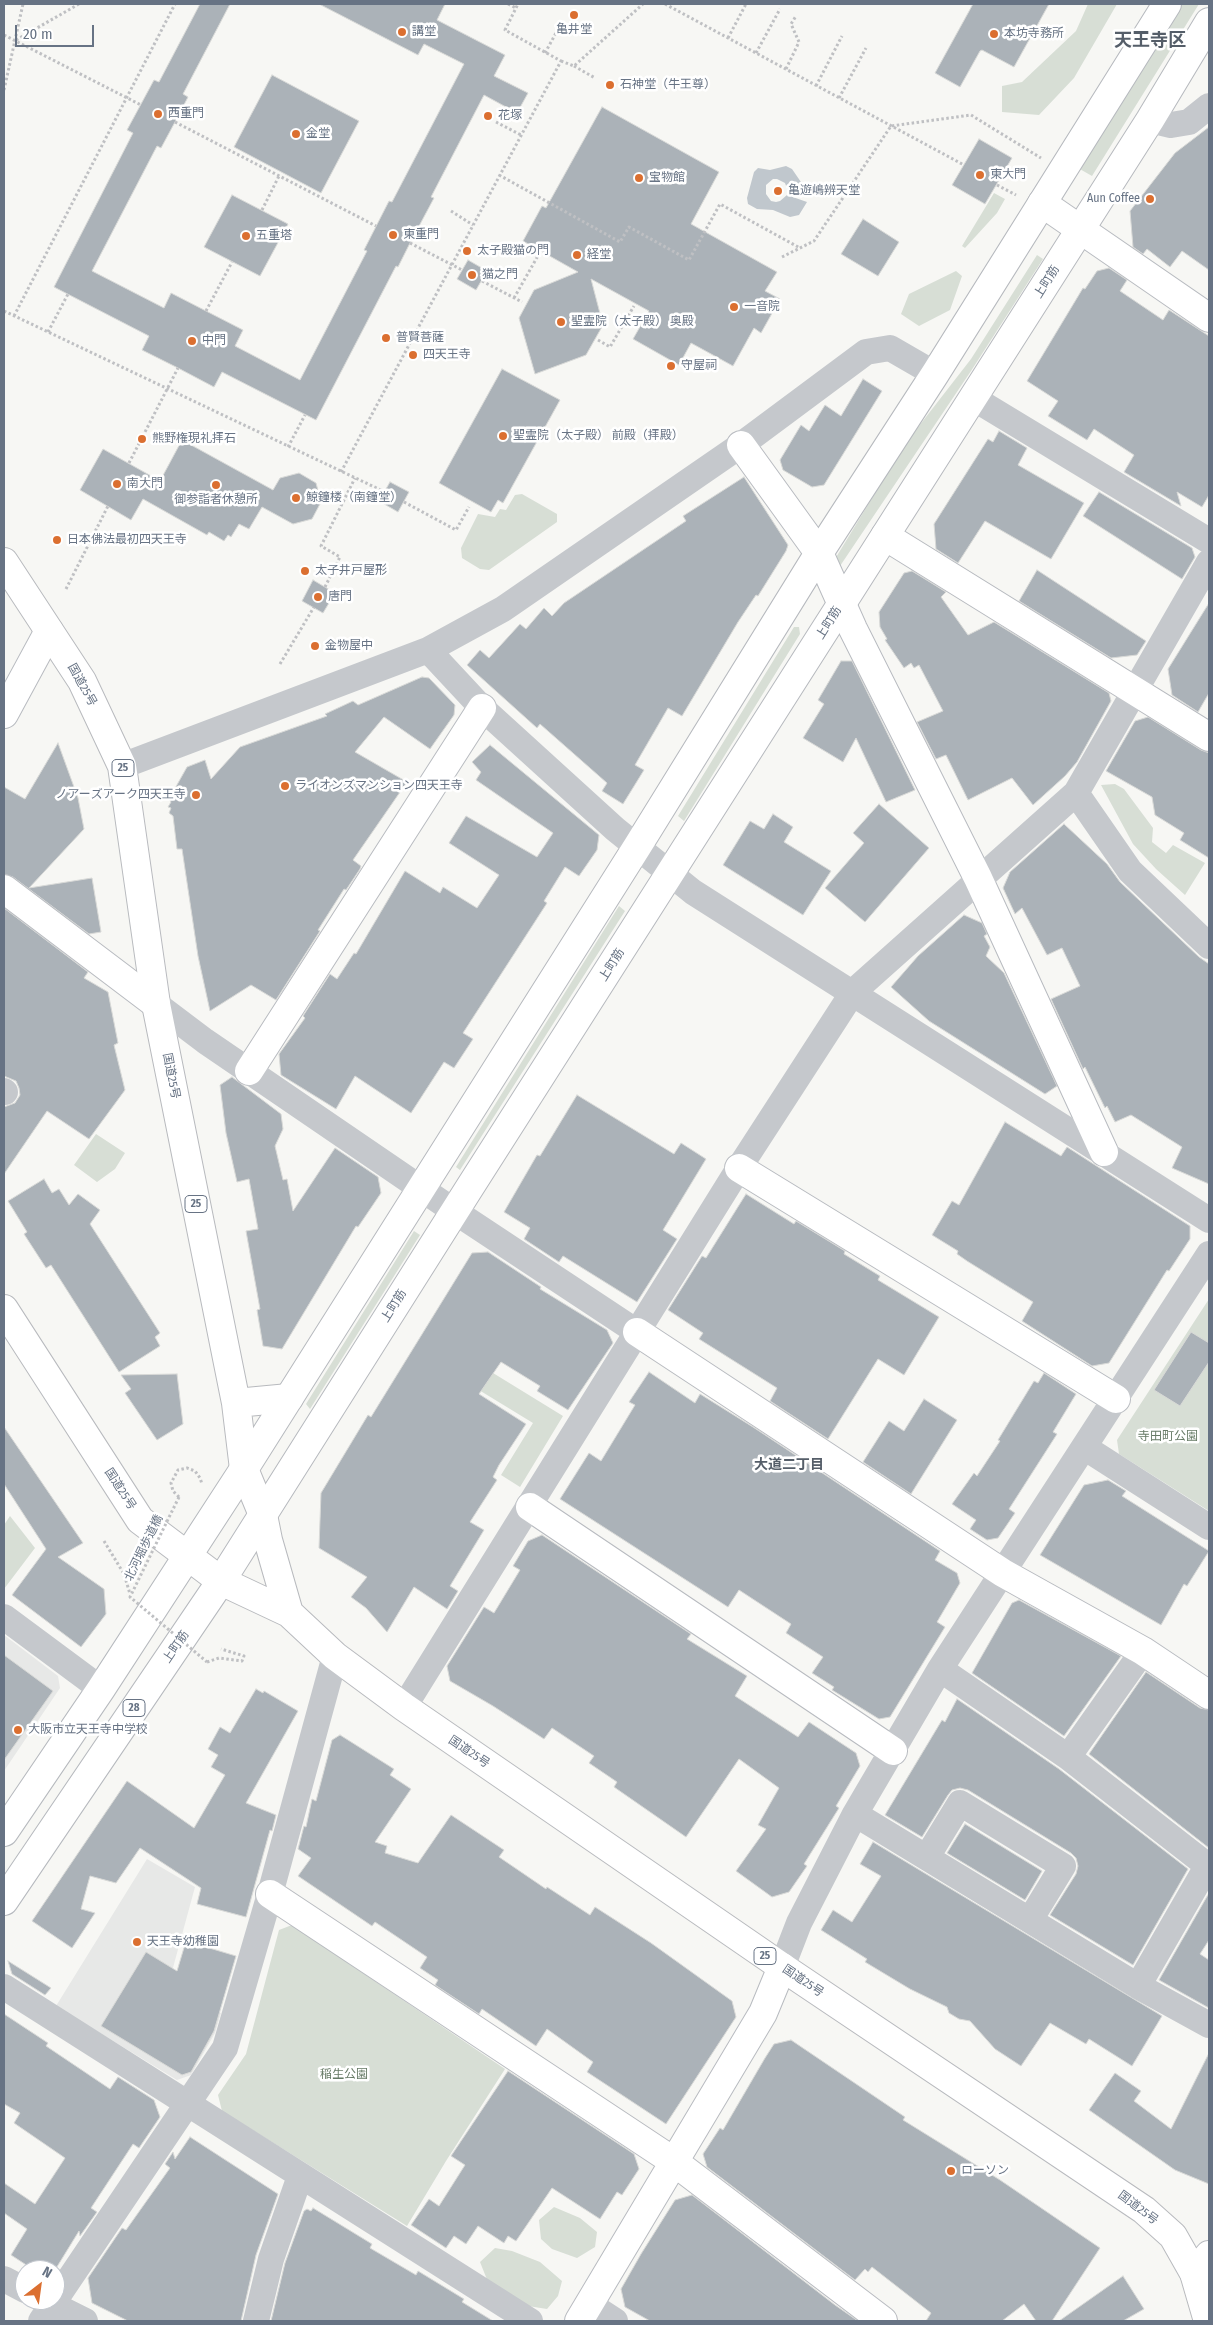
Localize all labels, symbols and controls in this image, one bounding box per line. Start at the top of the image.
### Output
marker: 亀井堂 [568,9,580,21]
scale bar [18,15,96,47]
place label: 亀井堂 [556,23,592,37]
text: 20 m [23,25,53,43]
place label: 講堂 [412,25,436,39]
marker: 講堂 [396,26,408,38]
place label: 本坊寺務所 [1004,27,1064,41]
marker: 本坊寺務所 [988,28,1000,40]
district label: 天王寺区 [1114,30,1186,52]
place label: 石神堂（牛王尊） [620,78,716,92]
marker: 石神堂（牛王尊） [604,79,616,91]
place label: 西重門 [168,107,204,121]
marker: 西重門 [152,108,164,120]
place label: 花塚 [498,109,522,123]
marker: 花塚 [482,110,494,122]
place label: 金堂 [306,127,330,141]
marker: 金堂 [290,128,302,140]
place label: 東大門 [990,168,1026,182]
marker: 東大門 [974,169,986,181]
place label: 宝物館 [649,171,685,185]
marker: 宝物館 [633,172,645,184]
place label: 亀遊嶋辨天堂 [788,184,860,198]
marker: 亀遊嶋辨天堂 [772,185,784,197]
place label: Aun Coffee [1087,192,1140,206]
marker: Aun Coffee [1144,193,1156,205]
place label: 東重門 [403,228,439,242]
place label: 五重塔 [256,229,292,243]
marker: 東重門 [387,229,399,241]
marker: 五重塔 [240,230,252,242]
place label: 太子殿猫の門 [477,244,549,258]
marker: 太子殿猫の門 [461,245,473,257]
place label: 経堂 [587,248,611,262]
marker: 経堂 [571,249,583,261]
street label: 上町筋 [1031,263,1063,301]
place label: 猫之門 [482,268,518,282]
marker: 猫之門 [466,269,478,281]
place label: 一音院 [744,300,780,314]
marker: 一音院 [728,301,740,313]
place label: 聖霊院（太子殿） 奥殿 [571,315,694,329]
marker: 聖霊院（太子殿） 奥殿 [555,316,567,328]
place label: 普賢菩薩 [396,331,444,345]
marker: 普賢菩薩 [380,332,392,344]
place label: 中門 [202,334,226,348]
marker: 中門 [186,335,198,347]
place label: 四天王寺 [423,348,471,362]
marker: 四天王寺 [407,349,419,361]
place label: 守屋祠 [681,359,717,373]
marker: 守屋祠 [665,360,677,372]
place label: 聖霊院（太子殿） 前殿（拝殿） [513,429,684,443]
marker: 聖霊院（太子殿） 前殿（拝殿） [497,430,509,442]
place label: 熊野権現礼拝石 [152,432,236,446]
marker: 熊野権現礼拝石 [136,433,148,445]
place label: 南大門 [127,477,163,491]
marker: 南大門 [111,478,123,490]
marker: 御参詣者休憩所 [210,479,222,491]
place label: 鯨鐘楼（南鐘堂） [306,491,402,505]
marker: 鯨鐘楼（南鐘堂） [290,492,302,504]
place label: 御参詣者休憩所 [174,493,258,507]
place label: 日本佛法最初四天王寺 [67,533,187,547]
marker: 日本佛法最初四天王寺 [51,534,63,546]
place label: 太子井戸屋形 [315,564,387,578]
marker: 太子井戸屋形 [299,565,311,577]
place label: 唐門 [328,590,352,604]
marker: 唐門 [312,591,324,603]
street label: 上町筋 [813,604,845,642]
place label: 金物屋中 [325,639,373,653]
marker: 金物屋中 [309,640,321,652]
street label: 国道25号 [64,661,100,709]
road number: 25 [112,760,134,776]
place label: ライオンズマンション四天王寺 [295,779,463,793]
marker: ライオンズマンション四天王寺 [279,780,291,792]
place label: ノアーズアーク四天王寺 [55,788,186,802]
marker: ノアーズアーク四天王寺 [190,789,202,801]
street label: 上町筋 [596,946,628,984]
street label: 国道25号 [159,1052,183,1100]
road number: 25 [185,1196,207,1212]
street label: 上町筋 [378,1287,410,1325]
park label: 寺田町公園 [1138,1430,1198,1444]
district label: 大道二丁目 [754,1457,824,1473]
street label: 国道25号 [101,1465,139,1513]
street label: 北河堀歩道橋 [122,1512,166,1584]
street label: 上町筋 [160,1628,192,1666]
road number: 28 [123,1700,145,1716]
place label: 大阪市立天王寺中学校 [28,1723,148,1737]
marker: 大阪市立天王寺中学校 [12,1724,24,1736]
street label: 国道25号 [446,1733,492,1771]
place label: 天王寺幼稚園 [147,1935,219,1949]
marker: 天王寺幼稚園 [131,1936,143,1948]
road number: 25 [754,1948,776,1964]
street label: 国道25号 [780,1962,826,2000]
park label: 稲生公園 [320,2068,368,2082]
place label: ローソン [961,2164,1009,2178]
marker: ローソン [945,2165,957,2177]
street label: 国道25号 [1115,2188,1161,2228]
north arrow [15,2260,65,2310]
text: N [39,2263,55,2282]

